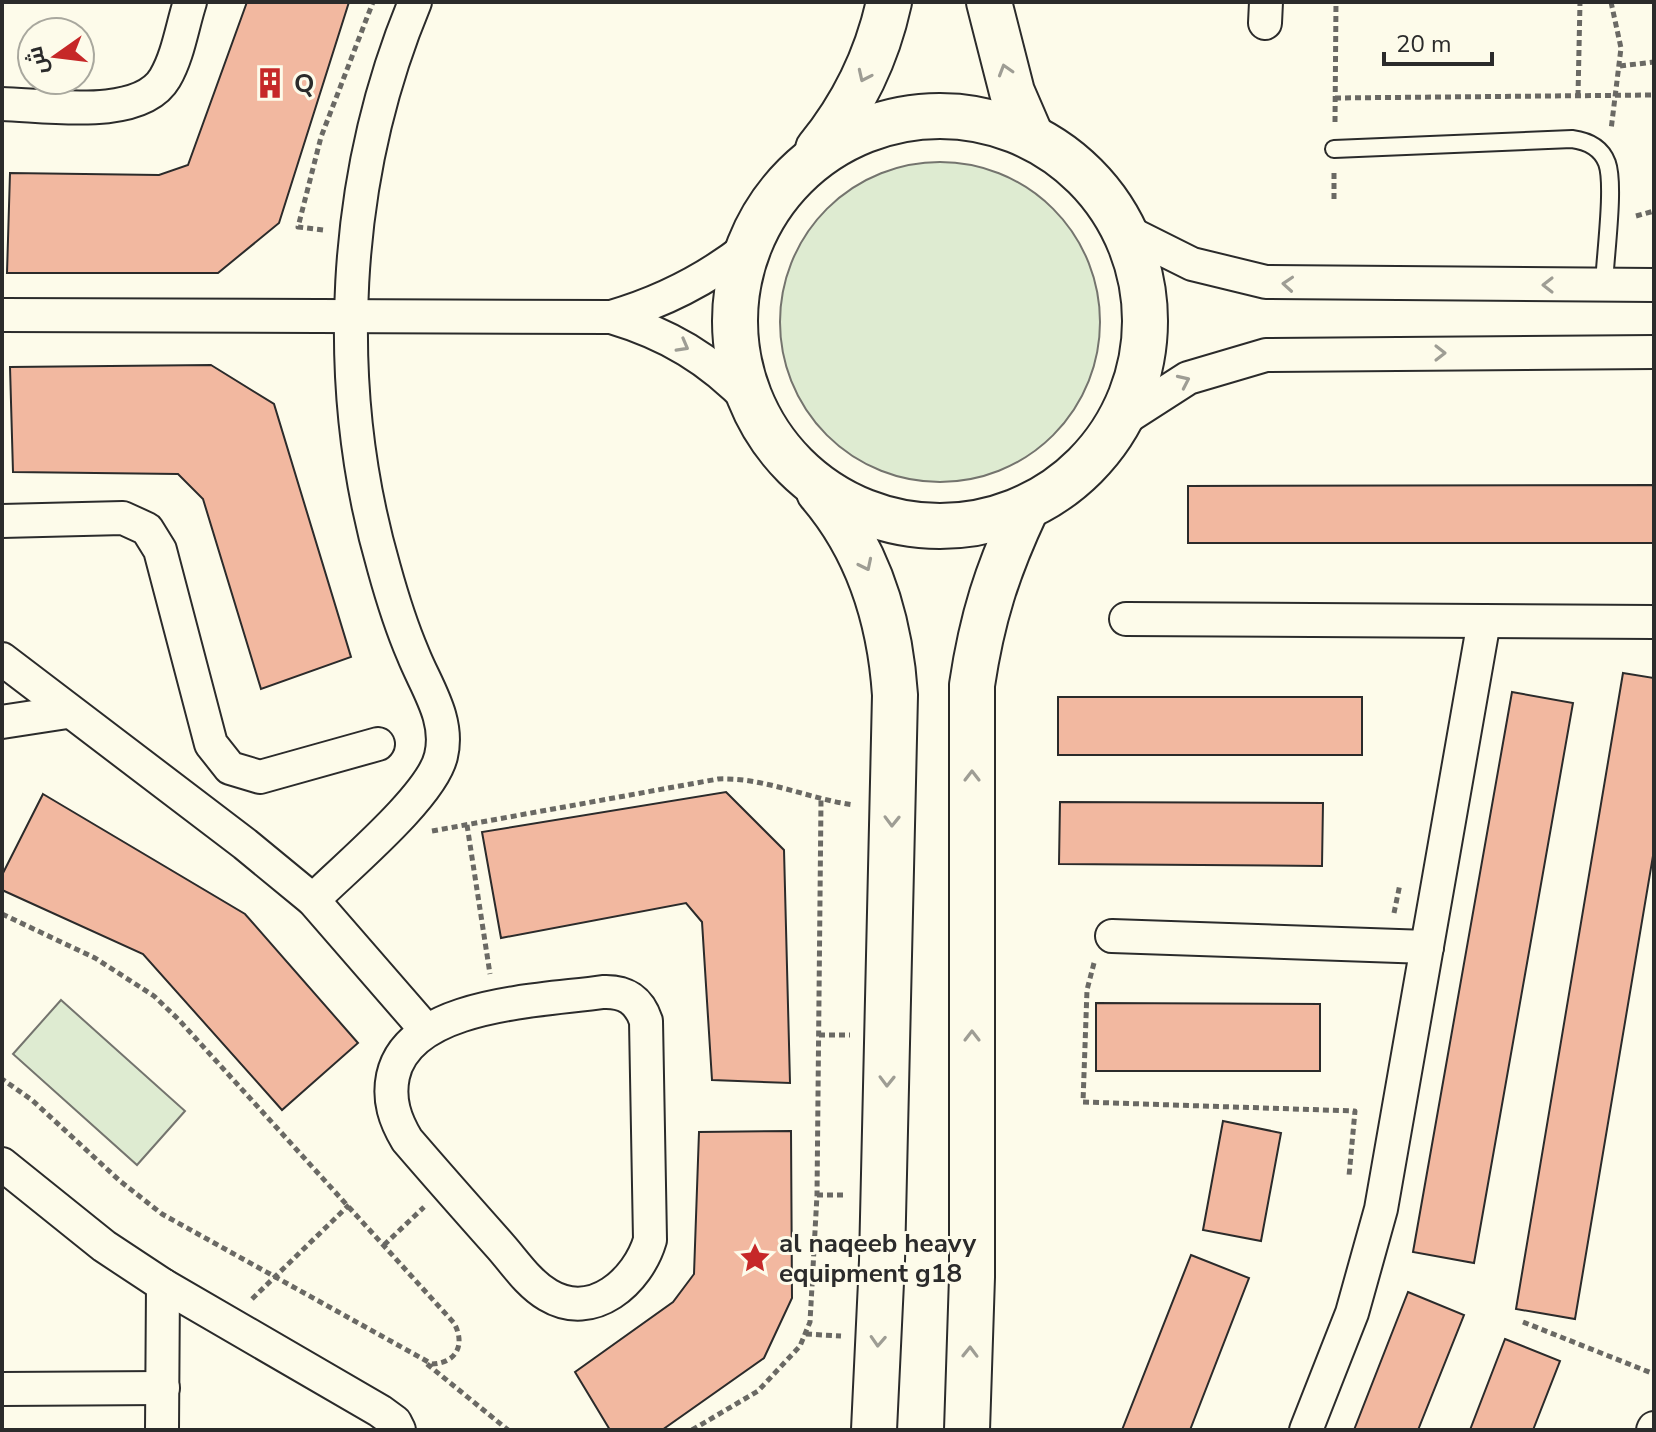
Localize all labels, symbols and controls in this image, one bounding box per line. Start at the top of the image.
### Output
north arrow [16,16,96,96]
scale bar [1384,16,1492,66]
text: 20 m [1396,28,1452,60]
text: ش [20,43,56,78]
one-way arrow [999,64,1015,78]
building icon: Q [253,66,287,100]
place label: Q [294,66,314,101]
one-way arrow [858,67,874,82]
one-way arrow [1281,275,1294,292]
one-way arrow [1541,276,1554,294]
one-way arrow [675,336,689,352]
one-way arrow [1434,344,1447,362]
one-way arrow [1176,375,1190,391]
one-way arrow [856,557,872,572]
one-way arrow [963,769,981,782]
one-way arrow [884,815,901,828]
one-way arrow [963,1029,981,1042]
one-way arrow [878,1075,895,1088]
place label: al naqeeb heavy equipment g18 [779,1226,977,1291]
place icon: al naqeeb heavy equipment g18 [738,1241,772,1275]
one-way arrow [870,1335,887,1348]
one-way arrow [961,1345,979,1358]

